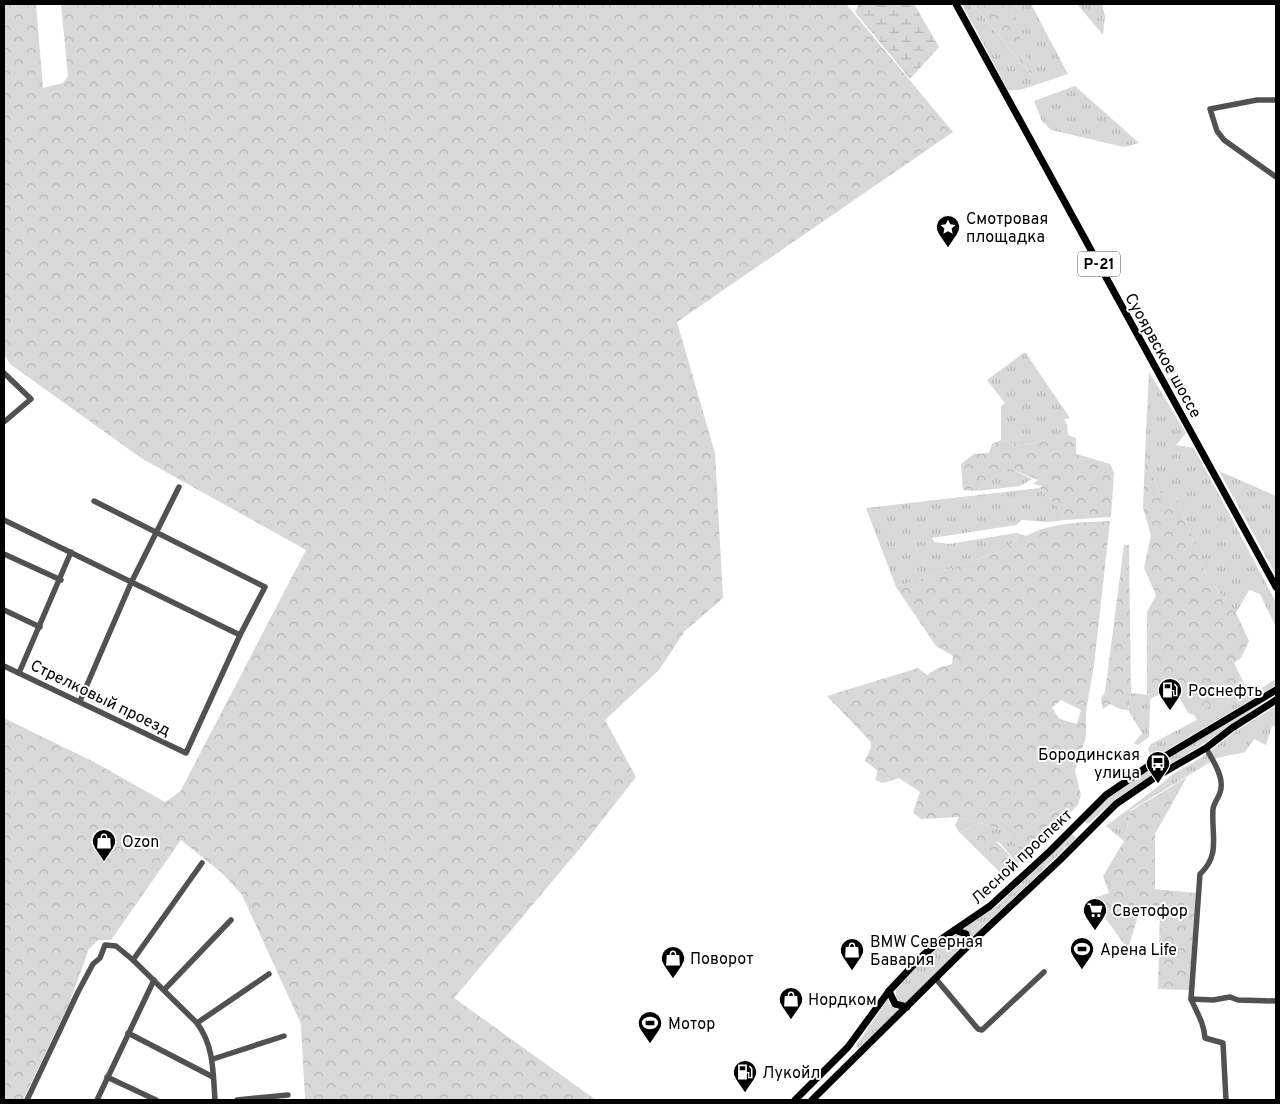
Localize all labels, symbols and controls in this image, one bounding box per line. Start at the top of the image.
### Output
place label: Смотровая площадка [966,210,1048,248]
place icon: Смотровая площадка [935,214,961,248]
road number: Р-21 [1078,252,1120,276]
street label: Суоярвское шоссе [1120,290,1205,422]
street label: Стрелковый проезд [27,656,174,741]
fuel station icon: Роснефть [1157,677,1183,711]
place label: Роснефть [1188,682,1263,702]
place label: Бородинская улица [1038,746,1140,784]
bus stop icon: Бородинская улица [1145,750,1171,784]
street label: Лесной проспект [968,805,1077,909]
shop icon: Ozon [91,828,117,862]
place label: Ozon [122,833,159,853]
supermarket icon: Светофор [1082,897,1108,931]
place label: Светофор [1112,902,1188,922]
place label: BMW Северная Бавария [870,933,983,971]
sports icon: Арена Life [1069,936,1095,970]
shop icon: BMW Северная Бавария [839,937,865,971]
place label: Арена Life [1100,941,1177,961]
shop icon: Поворот [660,945,686,979]
place label: Поворот [690,950,753,970]
shop icon: Нордком [778,986,804,1020]
place label: Нордком [808,991,877,1011]
sports icon: Мотор [637,1010,663,1044]
place label: Мотор [668,1015,715,1035]
fuel station icon: Лукойл [732,1059,758,1093]
place label: Лукойл [762,1064,820,1084]

